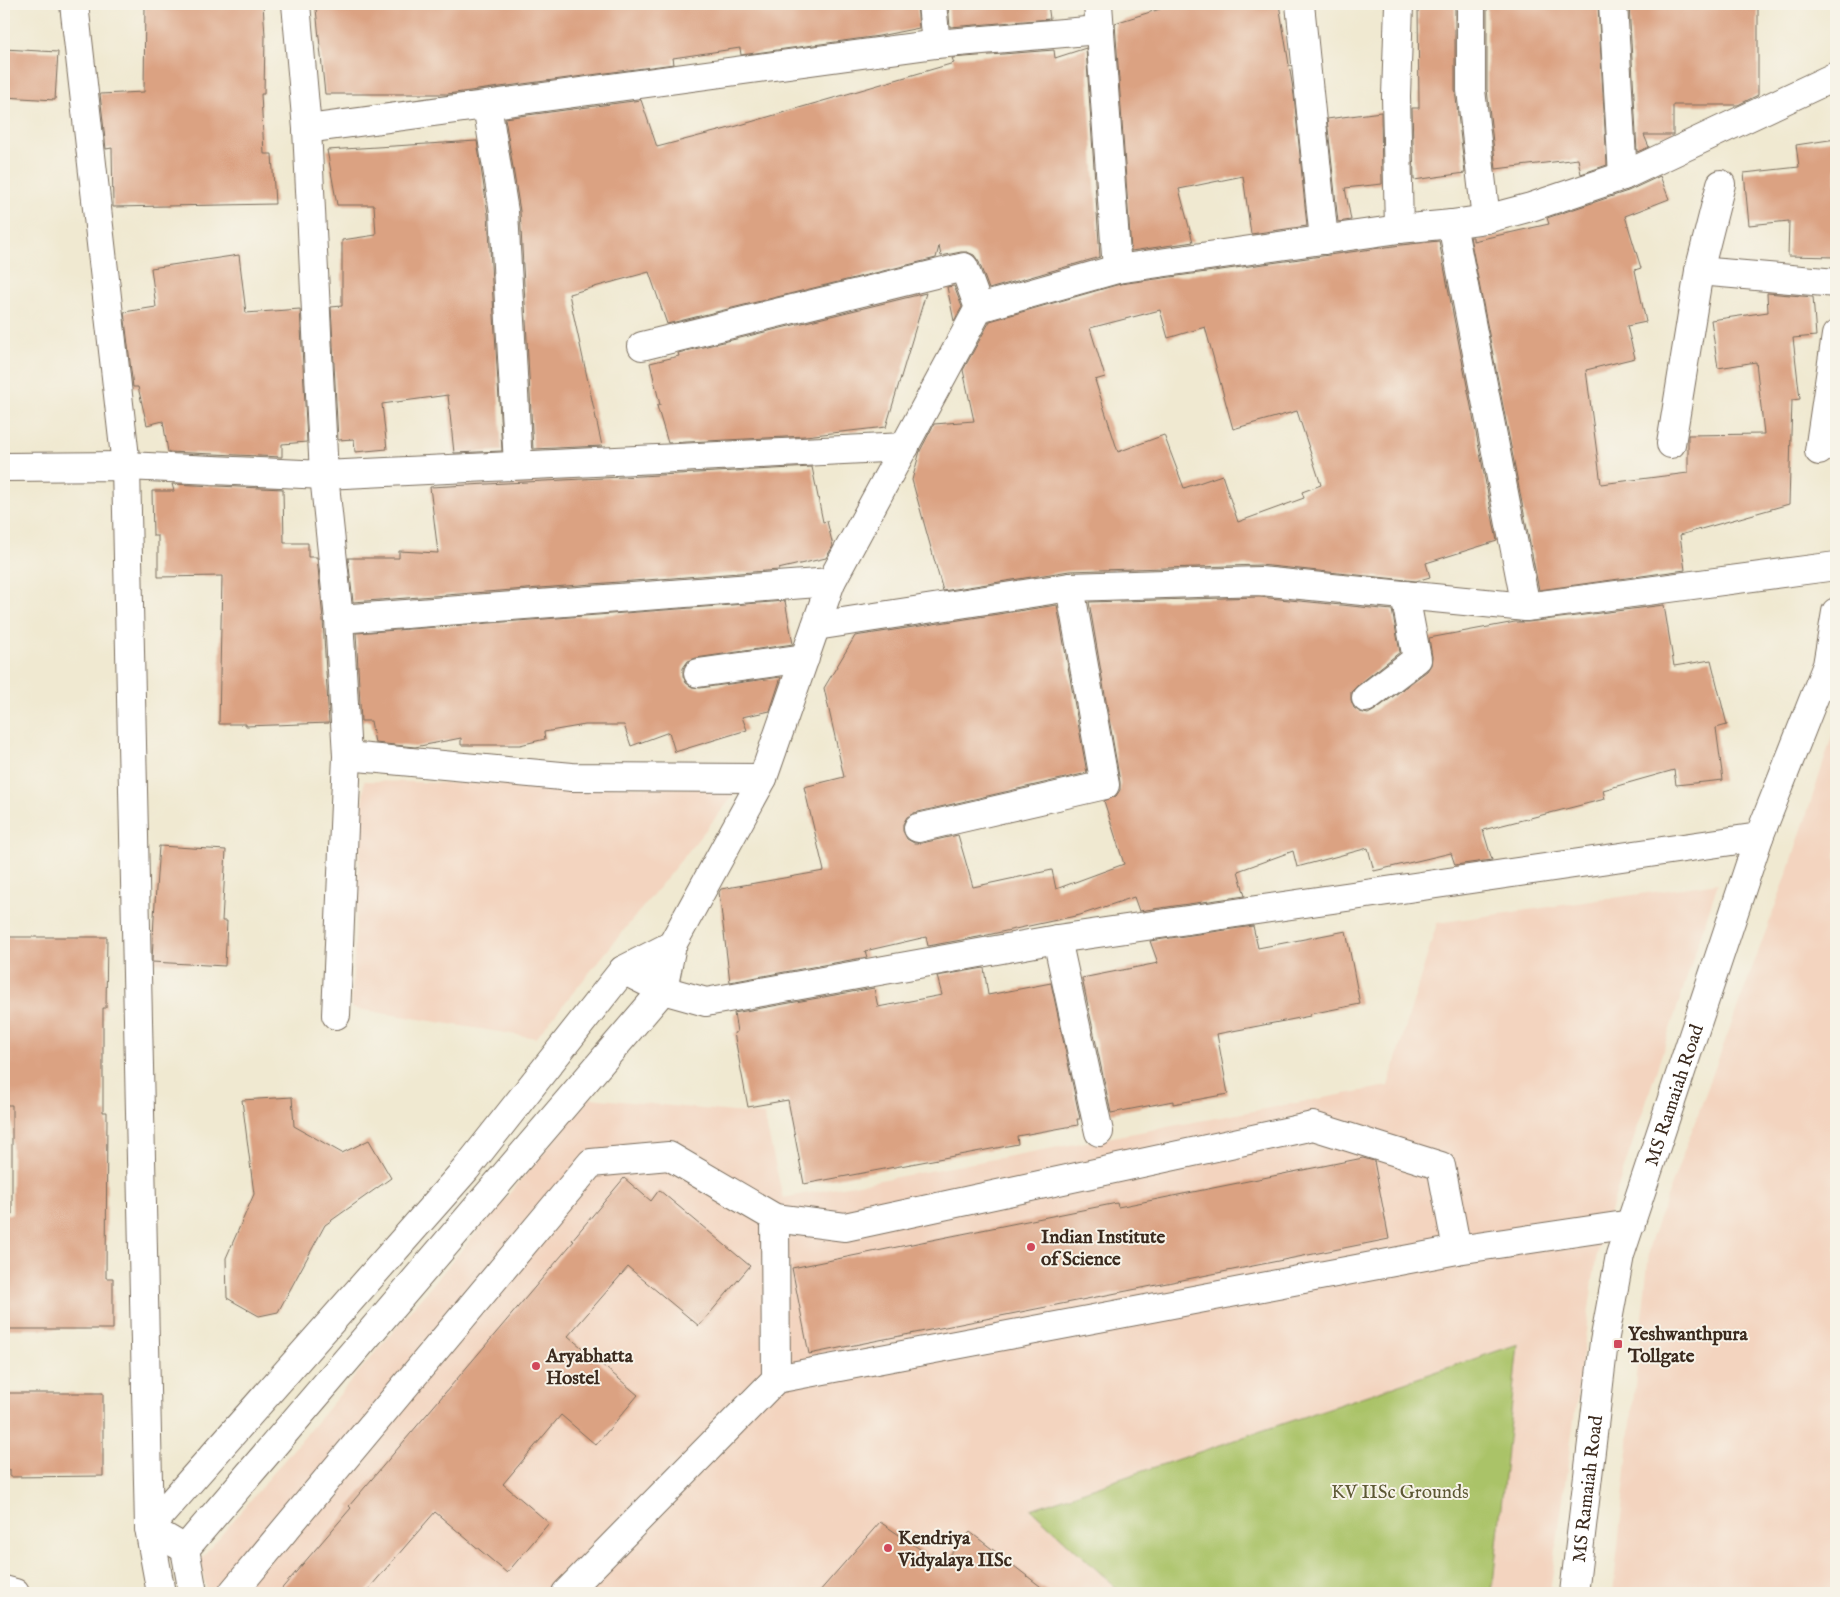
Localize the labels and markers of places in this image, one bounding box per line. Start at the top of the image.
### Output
place label: Indian Institute of Science [1041,1226,1165,1272]
marker: Indian Institute of Science [1025,1241,1037,1253]
place label: Yeshwanthpura Tollgate [1627,1323,1748,1369]
marker: Yeshwanthpura Tollgate [1612,1338,1624,1350]
place label: Aryabhatta Hostel [545,1345,634,1391]
marker: Aryabhatta Hostel [530,1360,542,1372]
place label: Kendriya Vidyalaya IISc [897,1527,1012,1573]
marker: Kendriya Vidyalaya IISc [882,1542,894,1554]

